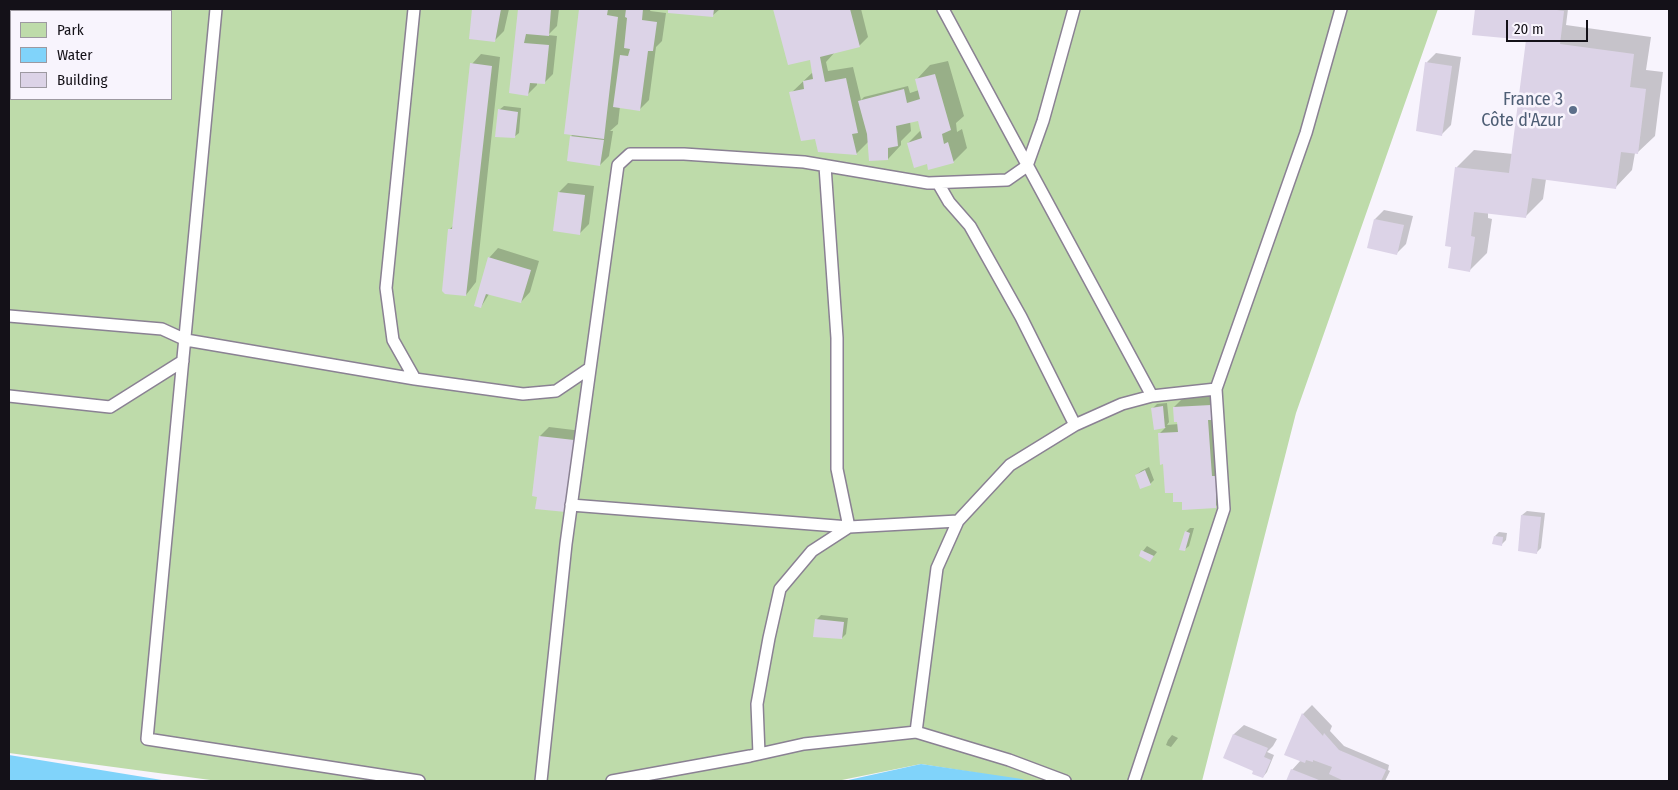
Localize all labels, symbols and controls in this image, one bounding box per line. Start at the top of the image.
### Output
legend [10,10,172,100]
scale bar [1508,10,1590,42]
text: 20 m [1514,20,1544,38]
text: Park [57,21,84,39]
text: Water [57,46,92,64]
text: Building [57,71,108,89]
place label: France 3 Côte d'Azur [1481,89,1563,132]
marker: France 3 Côte d'Azur [1567,104,1579,116]

